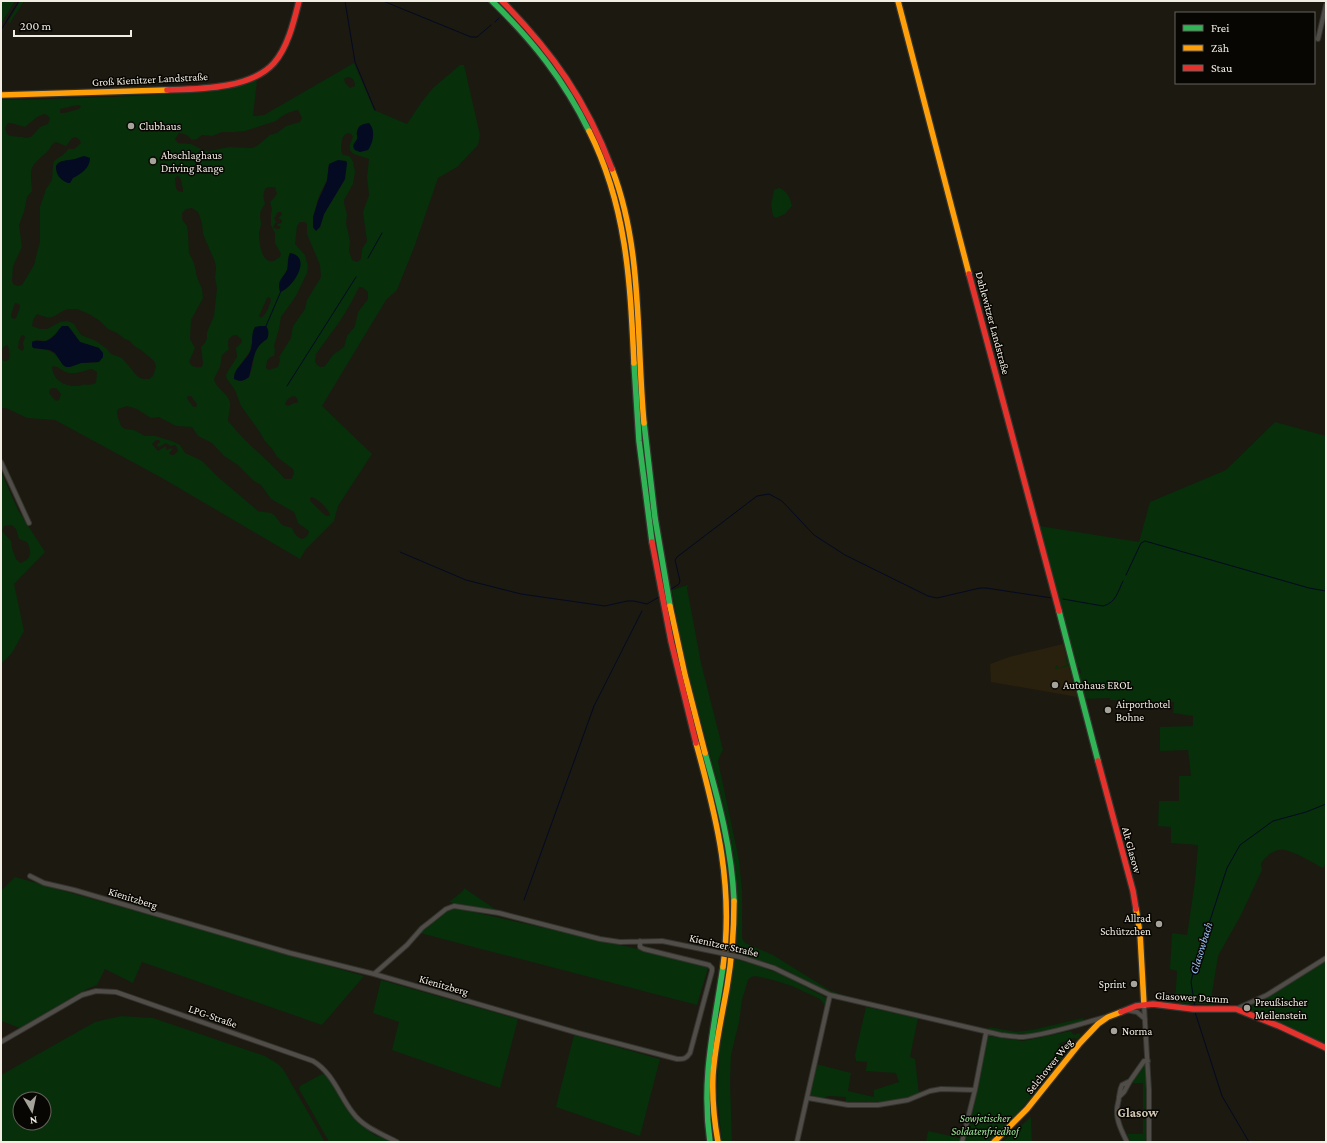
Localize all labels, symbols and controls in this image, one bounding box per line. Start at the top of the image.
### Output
scale bar [14,12,131,38]
legend [1175,12,1315,84]
text: 200 m [20,19,52,33]
text: Frei [1211,21,1229,35]
text: Zäh [1211,41,1230,55]
text: Stau [1211,61,1233,75]
street label: Groß Kienitzer Landstraße [92,70,208,88]
place label: Clubhaus [139,120,181,132]
marker: Clubhaus [126,121,136,131]
place label: Abschlaghaus Driving Range [161,149,224,175]
marker: Abschlaghaus Driving Range [148,156,158,166]
street label: Dahlewitzer Landstraße [973,270,1013,376]
place label: Autohaus EROL [1063,679,1133,691]
marker: Autohaus EROL [1050,680,1060,690]
place label: Airporthotel Bohne [1116,698,1171,723]
marker: Airporthotel Bohne [1103,705,1113,715]
street label: Alt Glasow [1120,825,1144,875]
street label: Kienitzberg [107,885,160,912]
place label: Allrad Schützchen [1100,912,1151,937]
marker: Allrad Schützchen [1154,919,1164,929]
water label: Glasowbach [1186,920,1216,976]
street label: Kienitzer Straße [688,931,760,959]
street label: Kienitzberg [418,972,471,999]
place label: Sprint [1099,978,1126,991]
marker: Sprint [1129,979,1139,989]
street label: Glasower Damm [1155,989,1229,1005]
place label: Preußischer Meilenstein [1255,996,1307,1021]
street label: LPG-Straße [187,1002,239,1030]
marker: Preußischer Meilenstein [1242,1003,1252,1013]
place label: Norma [1122,1025,1152,1037]
marker: Norma [1109,1026,1119,1036]
street label: Selchower Weg [1023,1036,1076,1097]
north arrow [12,1091,52,1131]
district label: Glasow [1118,1105,1159,1120]
park label: Sowjetischer Soldatenfriedhof [951,1112,1021,1138]
text: N [28,1114,38,1127]

